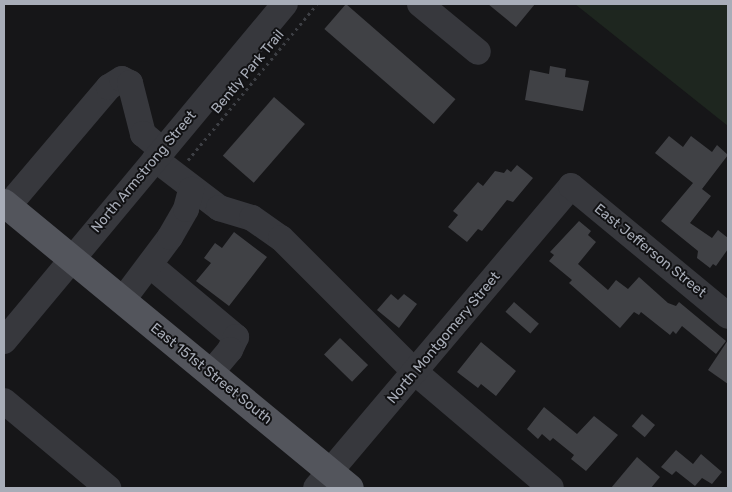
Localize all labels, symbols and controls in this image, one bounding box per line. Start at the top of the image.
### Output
street label: Bently Park Trail [208,26,288,118]
street label: North Armstrong Street [88,108,200,236]
street label: East Jefferson Street [591,201,709,301]
street label: North Montgomery Street [384,269,504,407]
street label: East 151st Street South [147,320,275,428]

